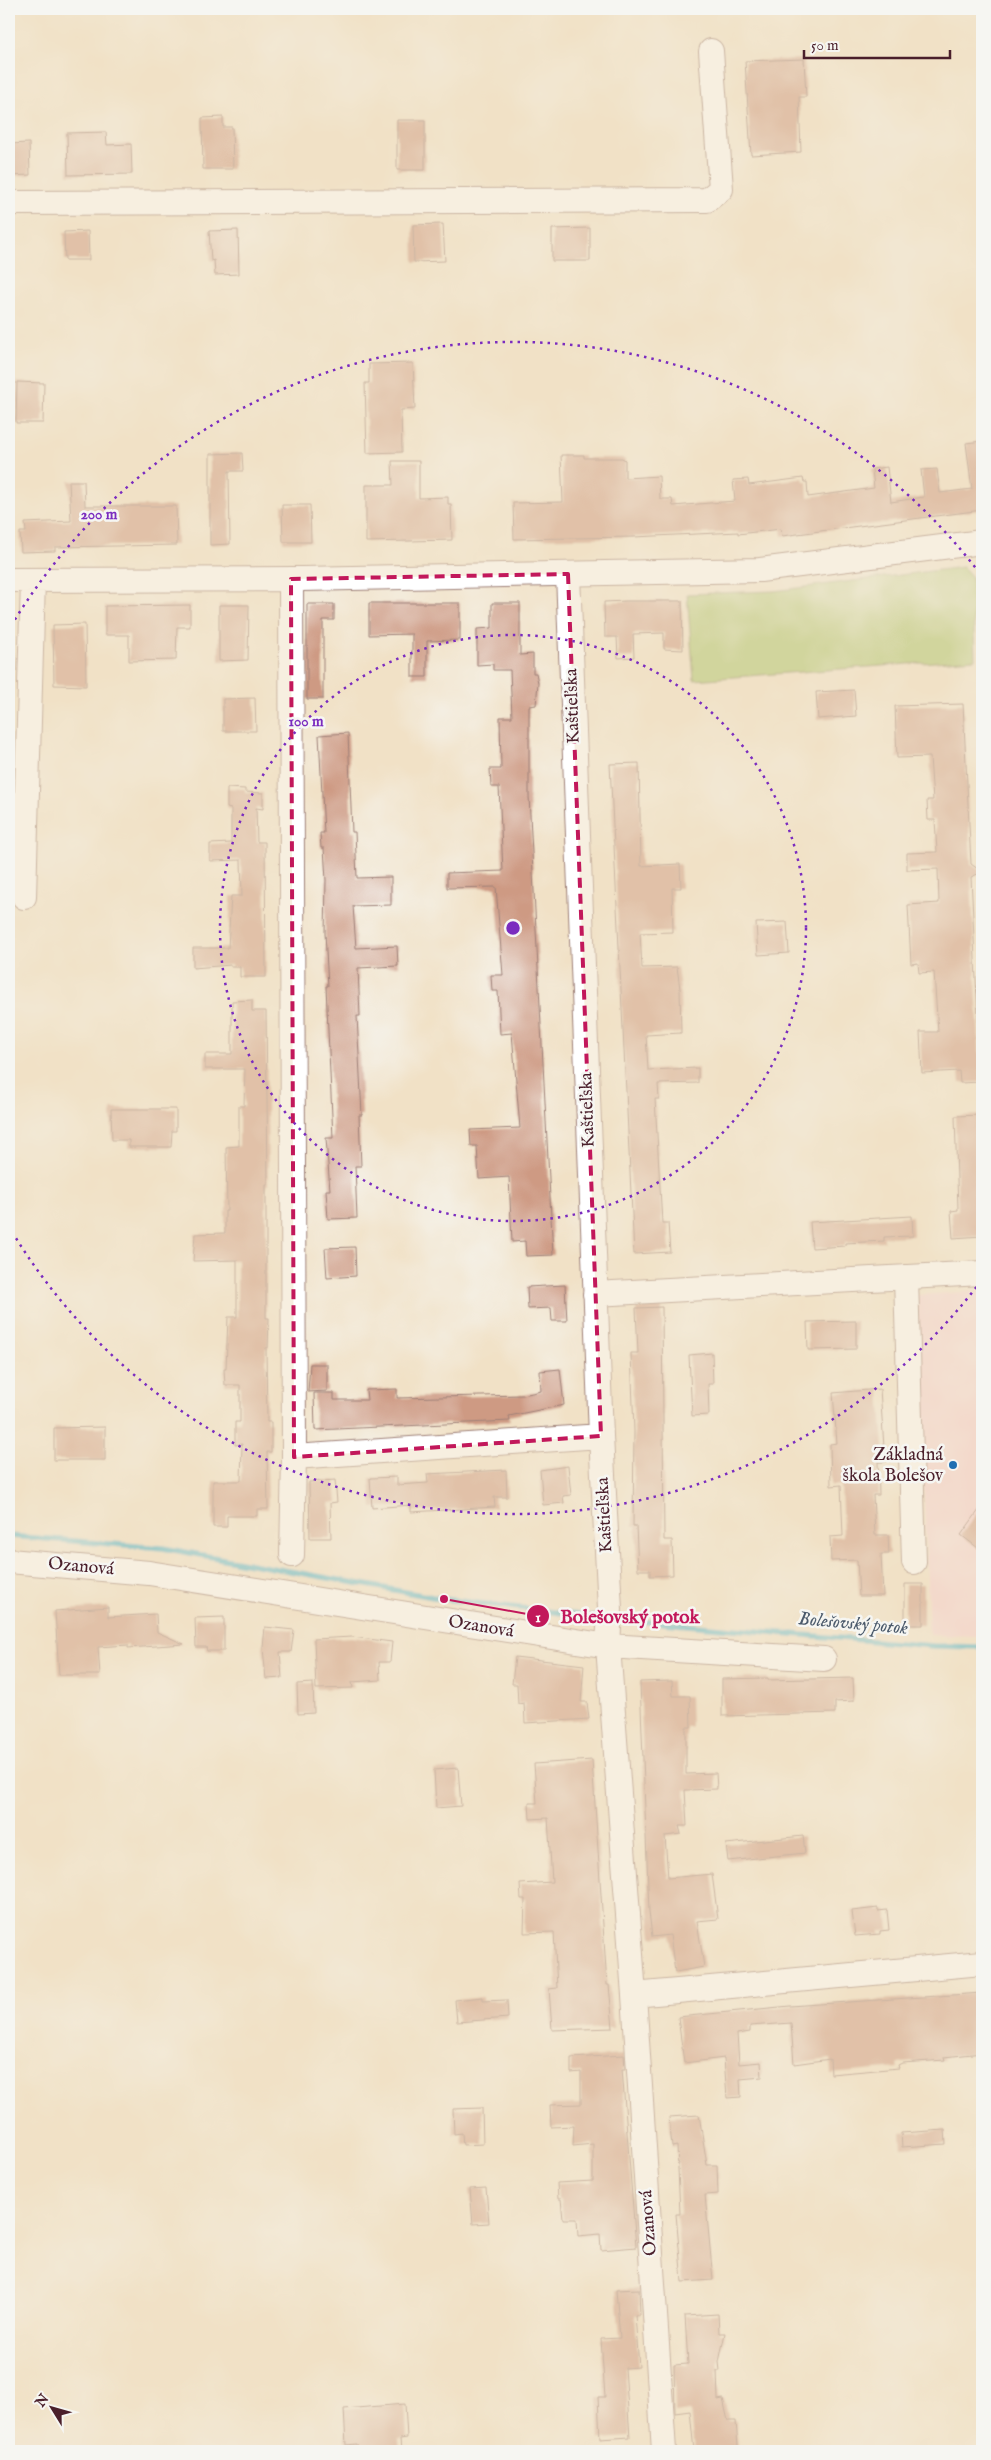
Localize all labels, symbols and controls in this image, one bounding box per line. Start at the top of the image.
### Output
scale bar [804,28,950,60]
text: 50 m [811,36,839,55]
text: 200 m [81,505,118,524]
street label: Kaštieľska [560,668,586,744]
text: 100 m [288,712,324,731]
centre of rings [504,919,522,937]
street label: Kaštieľska [575,1072,601,1148]
place label: Základná škola Bolešov [842,1444,944,1488]
marker: Základná škola Bolešov [947,1459,959,1471]
street label: Kaštieľska [592,1476,618,1553]
street label: Ozanová [47,1553,115,1581]
callout: Bolešovský potok [525,1599,710,1633]
text: Bolešovský potok [560,1606,701,1630]
water label: Bolešovský potok [797,1607,909,1641]
text: 1 [535,1608,541,1627]
street label: Ozanová [447,1610,516,1644]
street label: Ozanová [635,2189,663,2257]
north arrow [28,2382,78,2432]
text: N [31,2391,53,2412]

